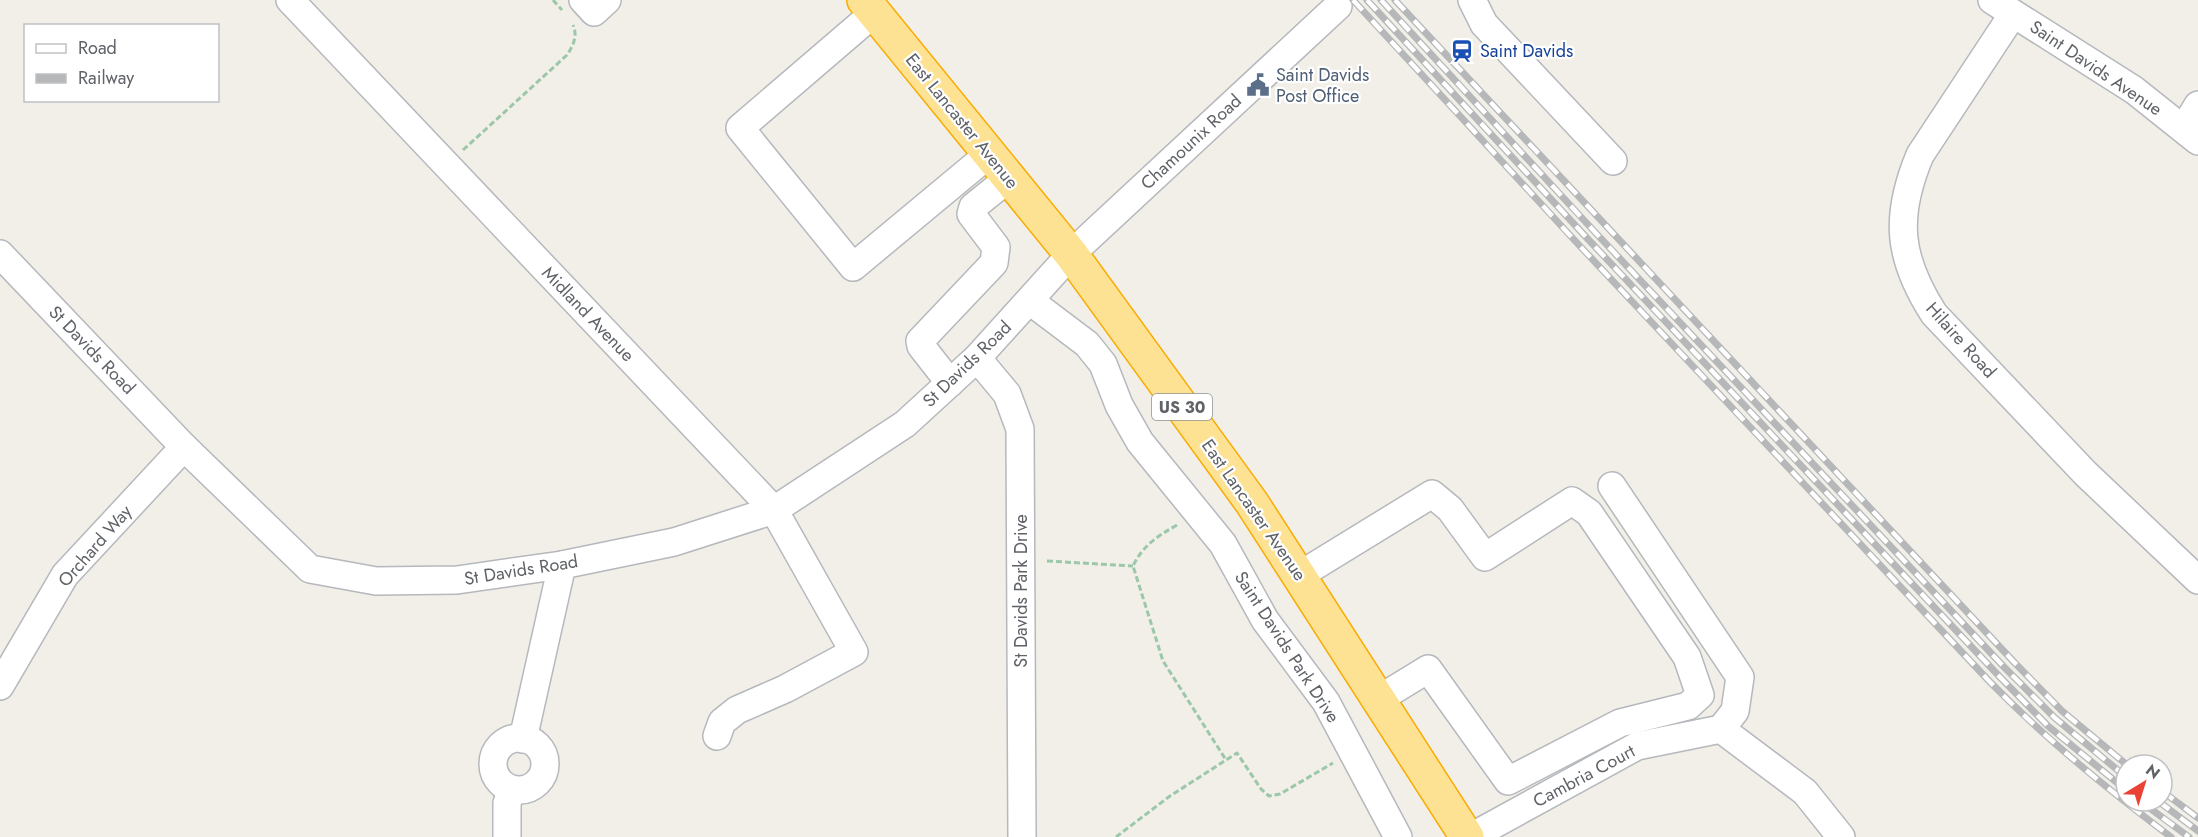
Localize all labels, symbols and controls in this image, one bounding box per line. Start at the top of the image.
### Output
street label: Saint Davids Avenue [2025,14,2167,122]
legend [24,24,219,102]
text: Road [78,35,117,61]
station icon: Saint Davids [1449,38,1475,64]
place label: Saint Davids [1480,38,1573,64]
street label: East Lancaster Avenue [899,48,1025,194]
place label: Saint Davids Post Office [1276,62,1369,109]
text: Railway [78,65,134,91]
public building icon: Saint Davids Post Office [1245,72,1271,98]
street label: Chamounix Road [1135,88,1247,196]
street label: Midland Avenue [536,261,640,367]
street label: Hilaire Road [1920,296,2002,384]
street label: St Davids Road [43,300,141,400]
street label: St Davids Road [917,315,1017,413]
road number: US 30 [1152,394,1212,420]
street label: East Lancaster Avenue [1195,434,1313,586]
street label: Orchard Way [52,499,138,593]
street label: St Davids Park Drive [1008,514,1034,668]
street label: St Davids Road [462,548,580,592]
street label: Saint Davids Park Drive [1228,566,1346,728]
street label: Cambria Court [1528,738,1640,814]
north arrow [2114,753,2174,813]
text: N [2141,759,2165,785]

